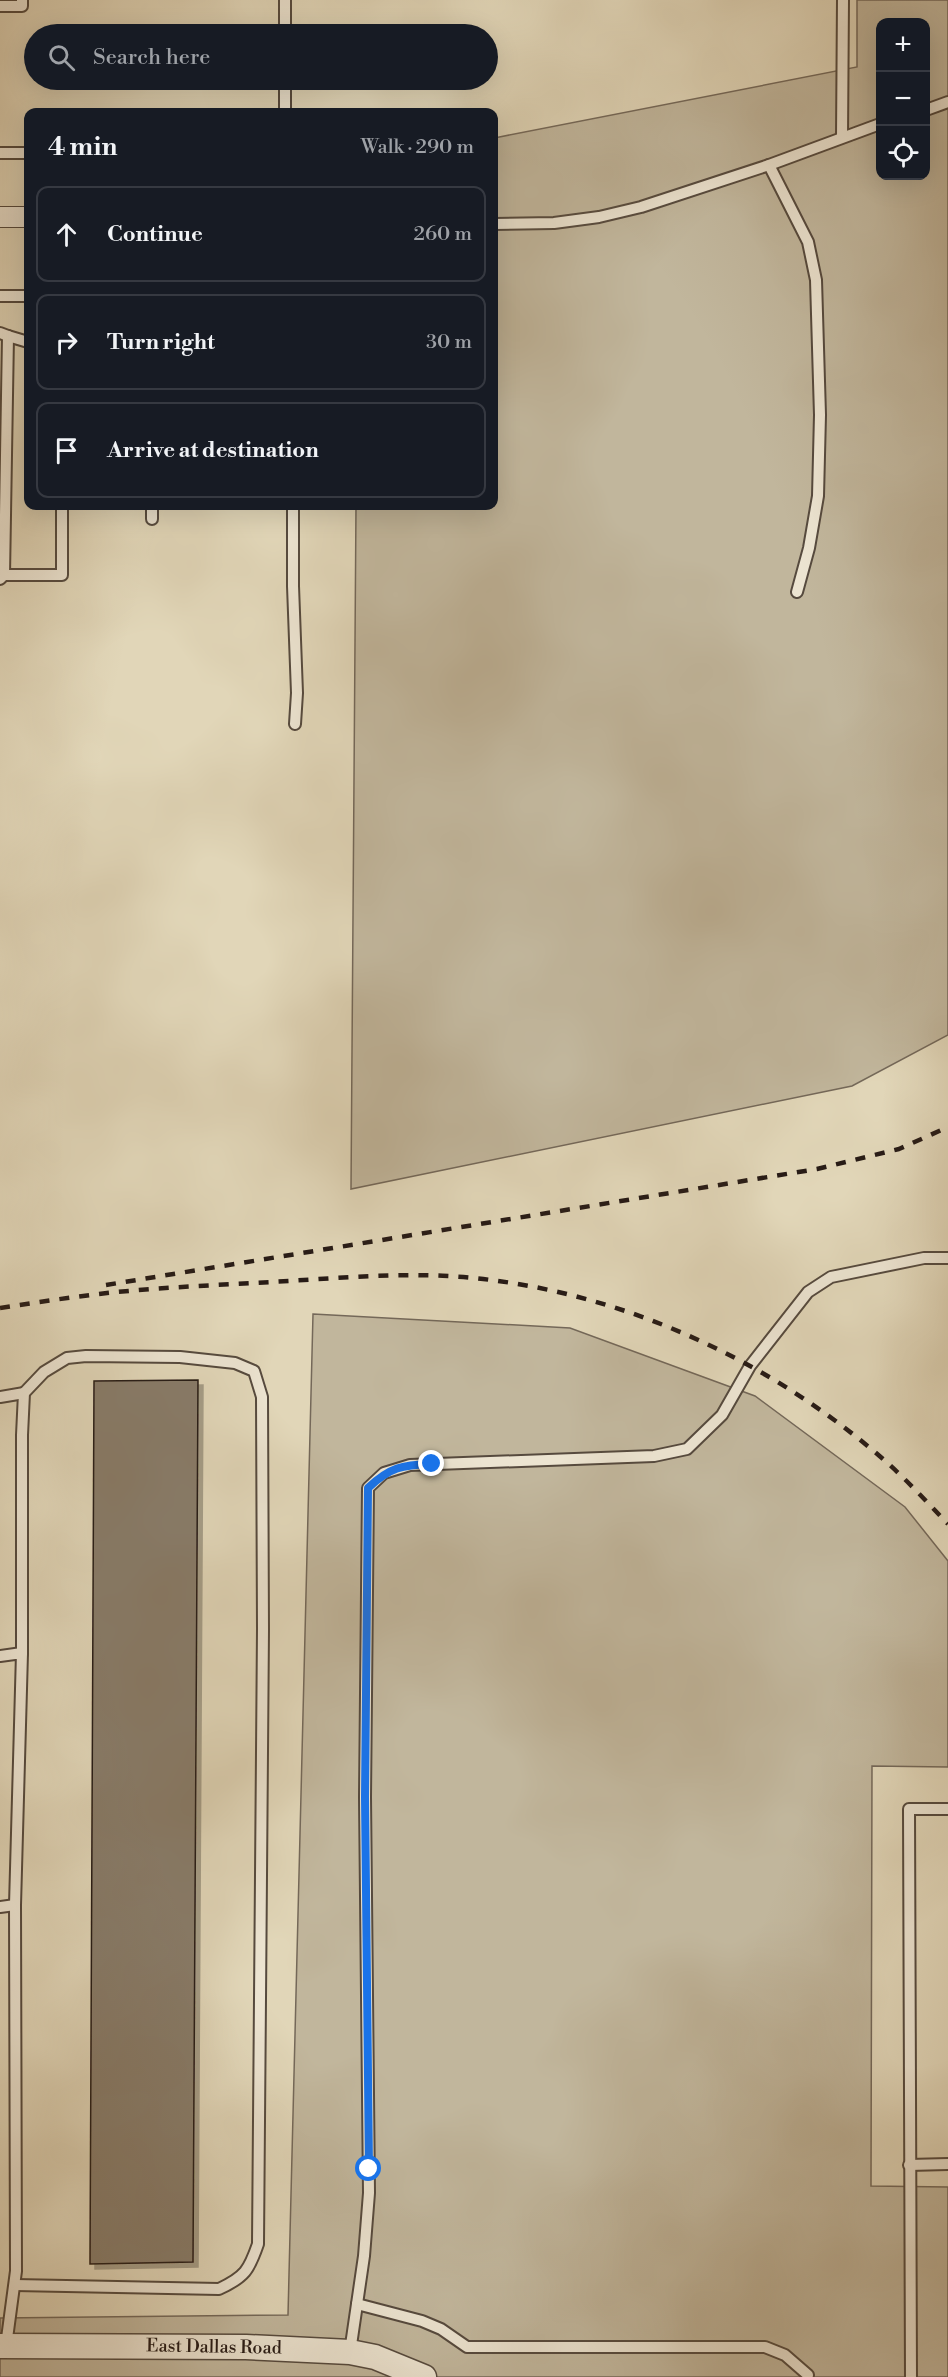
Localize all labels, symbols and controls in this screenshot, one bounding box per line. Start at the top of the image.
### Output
map controls [876,18,930,180]
button: + [876,18,930,72]
search box [24,24,498,90]
icon: search [45,41,78,74]
text: Search here [93,44,210,71]
button: − [876,72,930,126]
button: locate [876,126,930,180]
text: 4 min [48,131,118,163]
text: Walk · 290 m [361,135,474,160]
icon: ahead [50,218,83,251]
text: Continue [107,221,203,248]
text: 260 m [414,222,472,247]
icon: right [50,326,83,359]
text: Turn right [107,329,215,356]
text: 30 m [426,330,472,355]
icon: arrive [50,434,83,467]
text: Arrive at destination [107,437,319,464]
route end [418,1450,444,1476]
route start [355,2155,381,2181]
street label: East Dallas Road [146,2334,283,2360]

